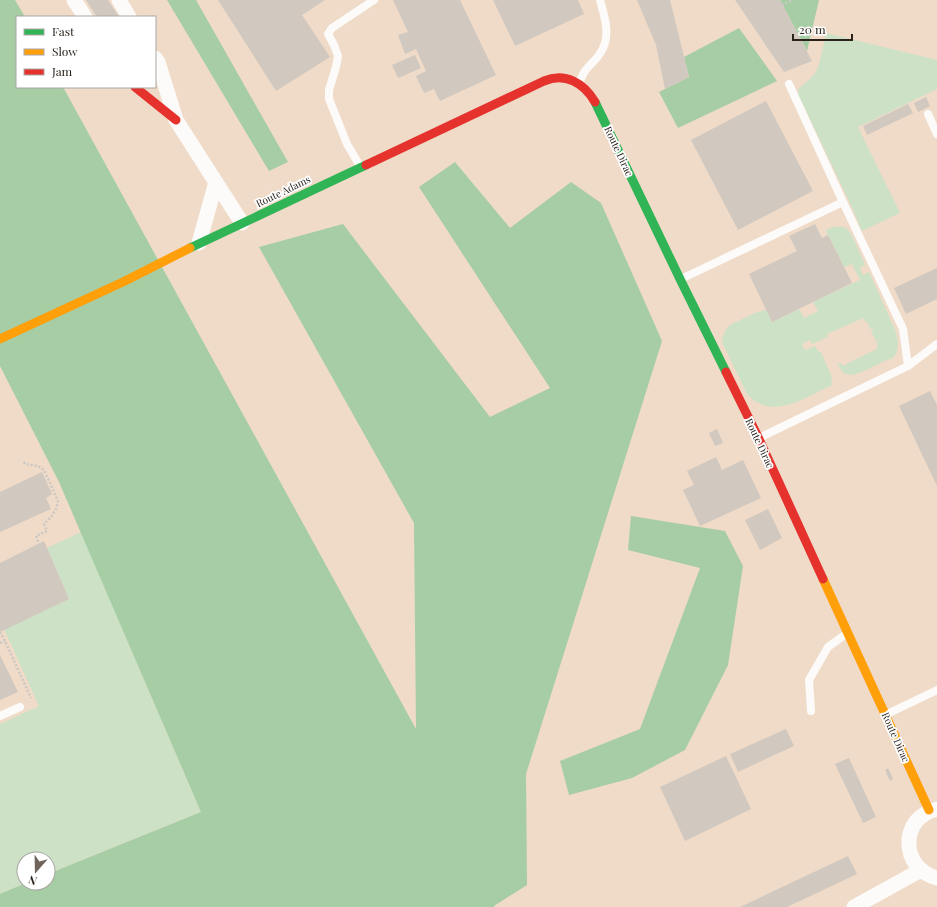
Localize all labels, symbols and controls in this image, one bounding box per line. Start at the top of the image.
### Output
legend [16,16,156,88]
scale bar [793,16,852,42]
text: 20 m [799,21,826,37]
text: Fast [52,23,75,39]
text: Slow [52,43,78,59]
text: Jam [51,63,73,79]
street label: Route Dirac [601,124,637,178]
street label: Route Adams [253,172,313,210]
street label: Route Dirac [742,416,778,470]
street label: Route Dirac [879,710,913,764]
north arrow [16,851,56,891]
text: N [26,872,39,889]

